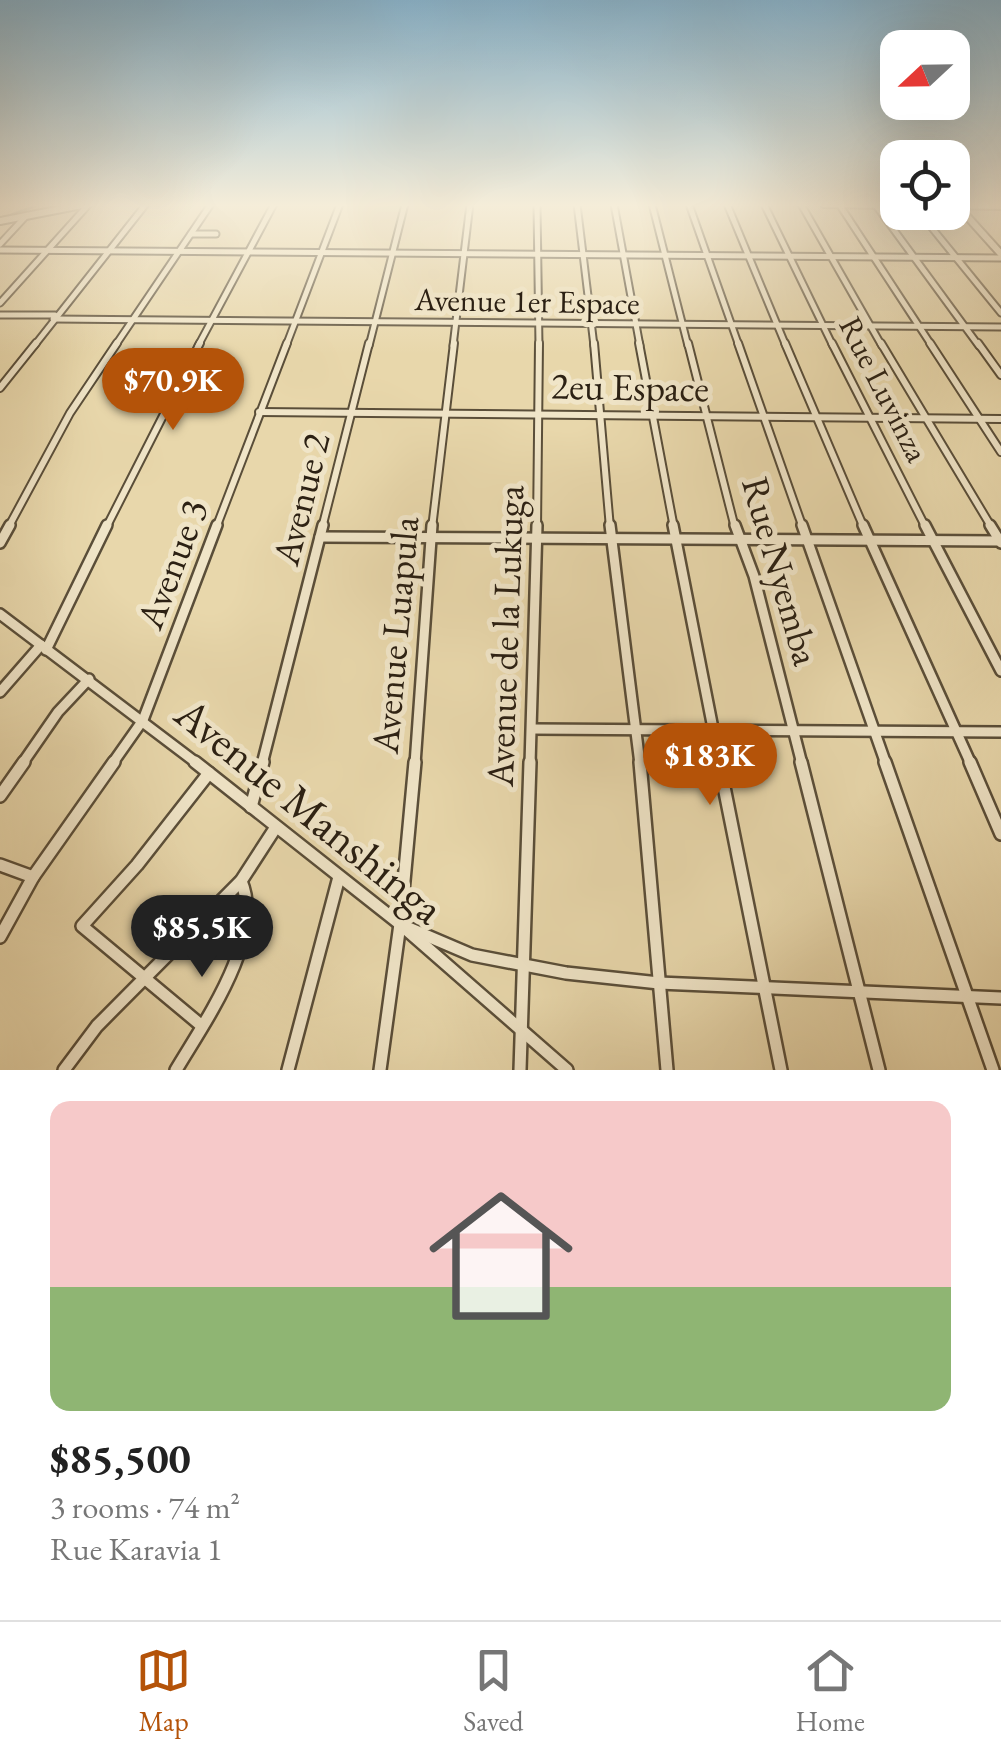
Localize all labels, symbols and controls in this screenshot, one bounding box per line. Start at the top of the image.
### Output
north arrow [880,30,970,120]
map controls [880,30,970,230]
button: locate [880,140,970,230]
street label: Avenue 1er Espace [413,278,640,324]
street label: Rue Luvinza [829,309,939,469]
pin: $70.9K [92,348,254,433]
text: $70.9K [124,359,222,401]
street label: 2eu Espace [551,361,709,412]
street label: Avenue 2 [260,428,341,571]
street label: Rue Nyemba [731,471,832,672]
street label: Avenue de la Lukuga [475,483,534,789]
street label: Avenue 3 [124,492,219,637]
street label: Avenue Luapula [360,513,429,757]
street label: Avenue Manshinga [163,683,456,936]
pin: $183K [640,723,780,808]
text: $183K [665,734,755,776]
pin: $85.5K [121,895,283,980]
text: $85.5K [153,906,251,948]
icon: home [411,1166,591,1346]
text: $85,500 [50,1431,191,1486]
text: 3 rooms · 74 m² [50,1486,240,1528]
text: Rue Karavia 1 [50,1528,222,1570]
tab: Map [136,1643,191,1739]
tab: Saved [463,1643,523,1739]
tab: Home [796,1643,865,1739]

